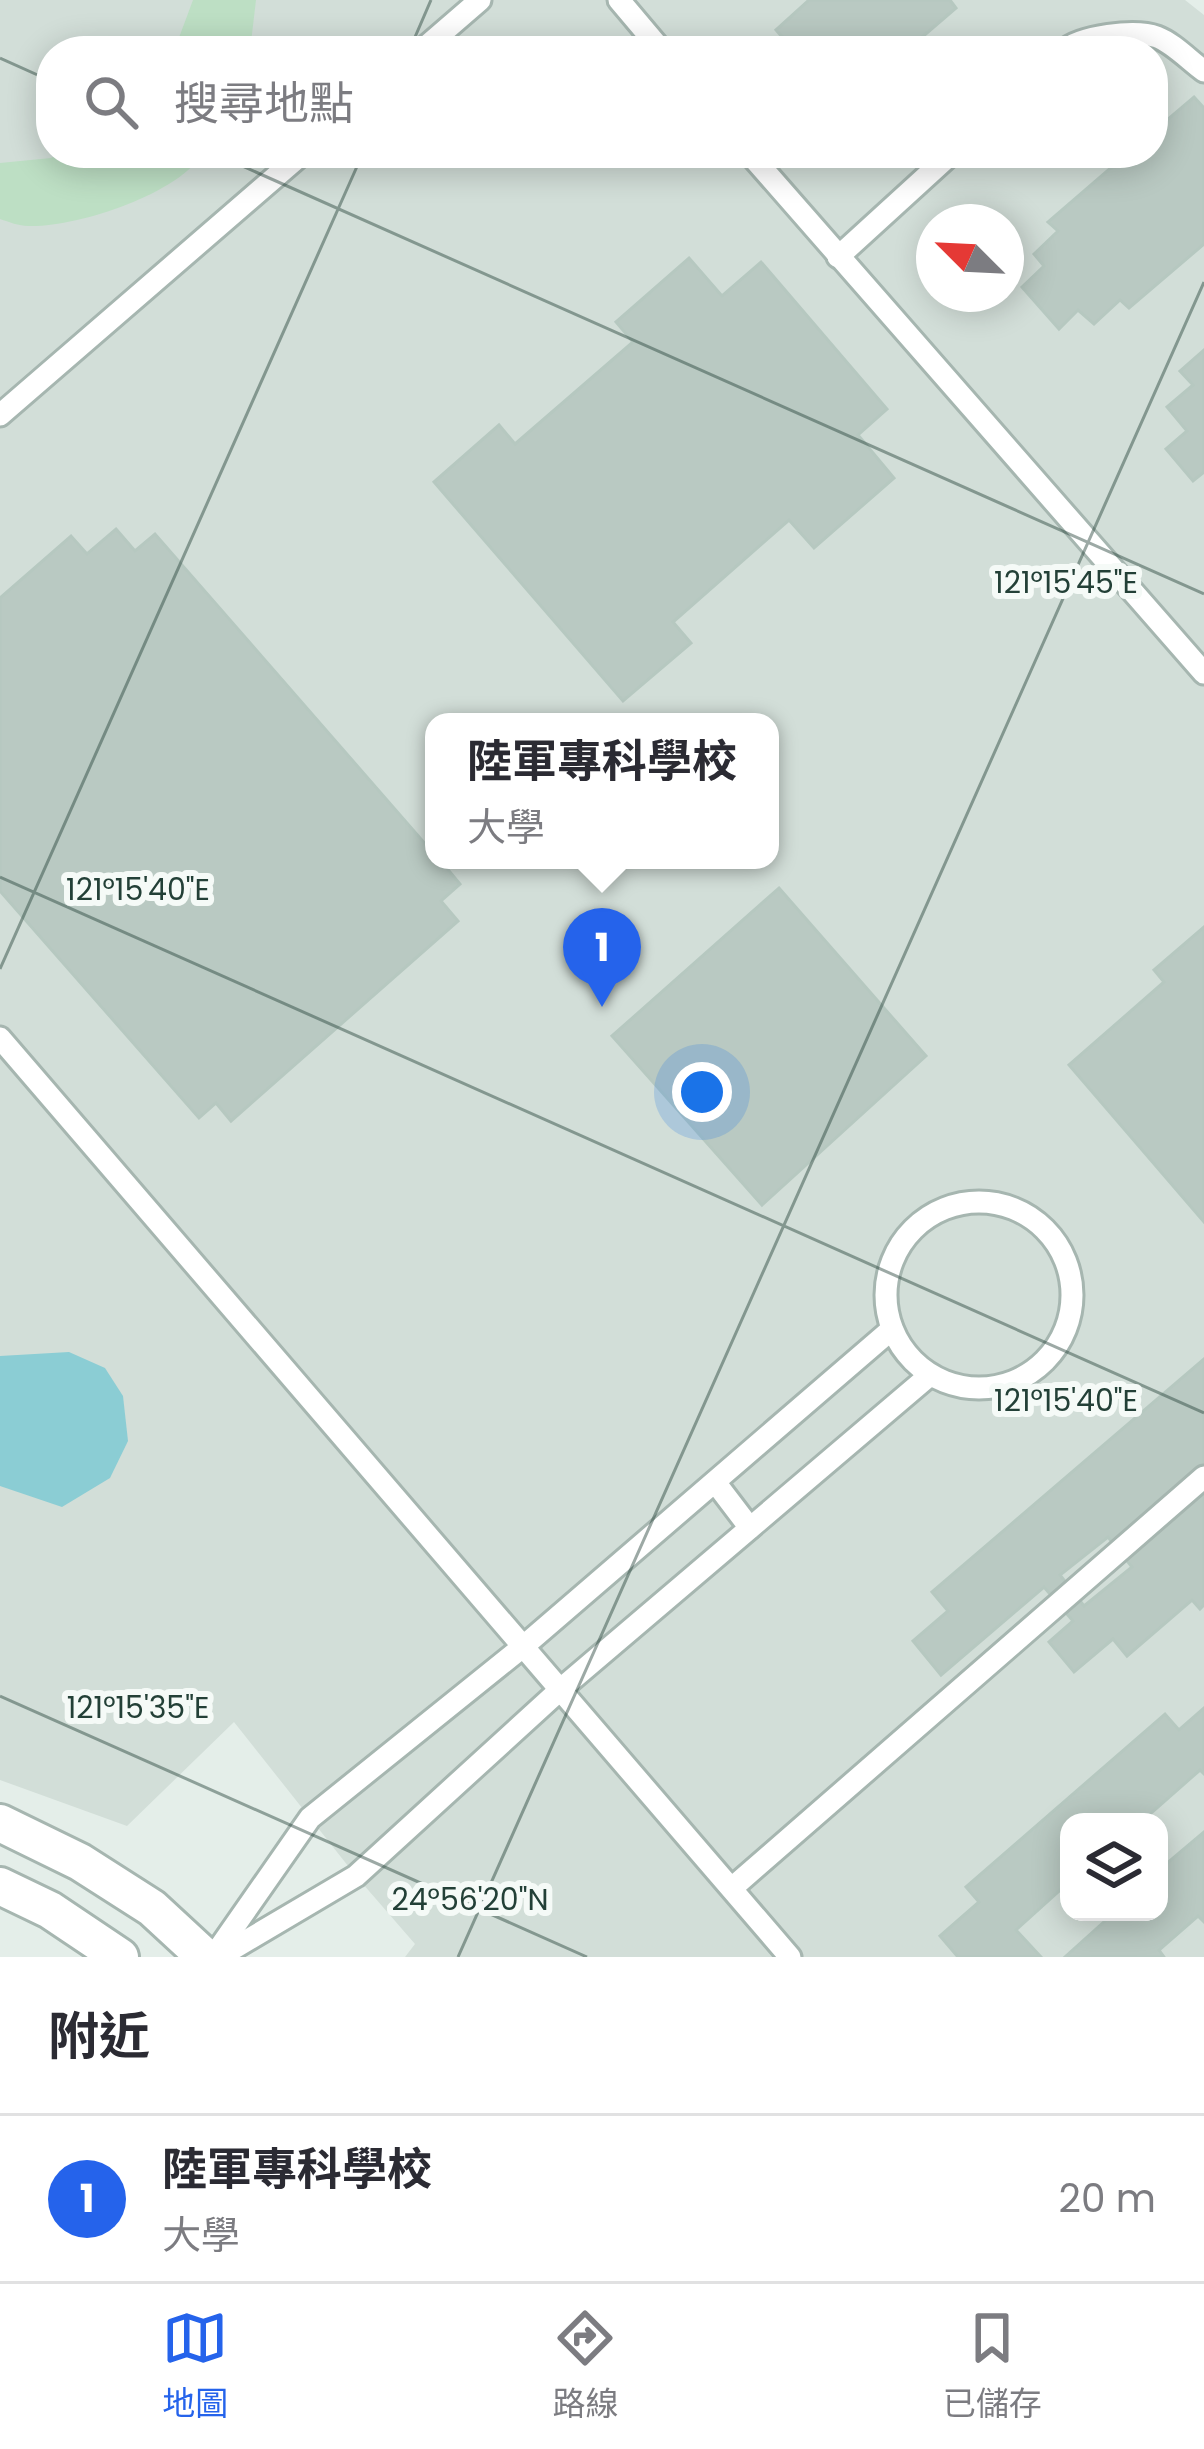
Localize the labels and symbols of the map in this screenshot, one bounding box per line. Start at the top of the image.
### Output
north arrow [916,204,1024,312]
text: 121°15'45"E [994,561,1138,604]
text: 121°15'40"E [66,868,210,911]
pin: 1 [563,908,641,1007]
your location [672,1062,732,1122]
text: 121°15'40"E [994,1379,1138,1422]
text: 121°15'35"E [67,1686,209,1729]
text: 24°56'20"N [391,1878,549,1921]

